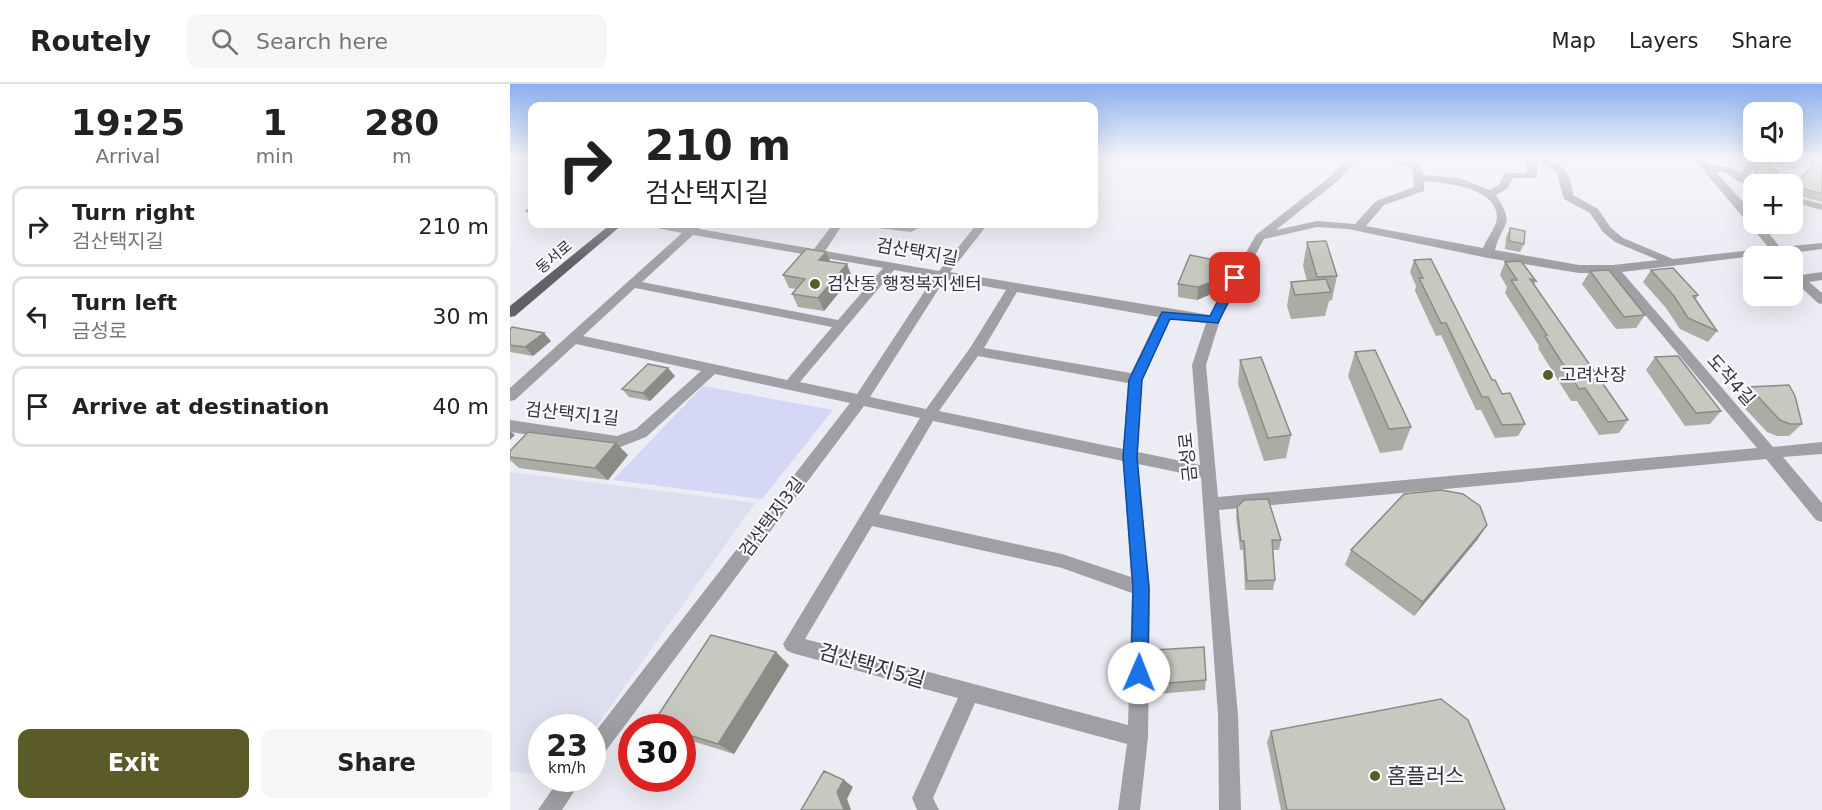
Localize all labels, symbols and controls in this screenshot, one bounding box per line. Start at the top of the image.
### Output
search box [187,14,607,68]
text: Routely [30,25,151,58]
icon: search [208,25,241,58]
text: Search here [256,29,388,54]
text: Map [1552,29,1596,53]
text: Layers [1629,29,1698,53]
text: Share [1731,29,1792,53]
text: 19:25 [71,102,185,143]
text: 1 [262,102,287,143]
text: 280 [364,102,439,143]
map controls [1743,102,1803,306]
button: sound [1743,102,1803,162]
text: 210 m [645,121,791,170]
icon: right [546,126,624,204]
text: Arrival [95,144,160,168]
text: min [256,144,294,168]
text: m [392,144,412,168]
button: + [1743,174,1803,234]
text: 검산택지길 [645,177,769,208]
text: Turn right [72,200,195,225]
icon: right [21,210,54,243]
text: 210 m [419,214,489,239]
text: 검산택지길 [72,229,164,253]
street label: 검산택지길 [874,234,960,269]
street label: 동서로 [532,237,576,277]
button: − [1743,246,1803,306]
pin [1209,252,1260,303]
icon: arrive [1218,261,1251,294]
place label: 검산동 행정복지센터 [827,273,982,294]
marker: 검산동 행정복지센터 [808,277,822,291]
text: Turn left [72,290,177,315]
icon: left [21,300,54,333]
text: 30 m [433,304,489,329]
text: 금성로 [72,319,127,343]
street label: 도작4길 [1703,350,1760,409]
place label: 고려산장 [1560,364,1626,385]
marker: 고려산장 [1541,368,1555,382]
icon: arrive [21,390,54,423]
text: Arrive at destination [72,394,329,419]
text: 40 m [433,394,489,419]
street label: 검산택지1길 [524,398,620,429]
street label: 금성로 [1174,431,1201,483]
street label: 검산택지3길 [735,473,808,561]
street label: 검산택지5길 [816,639,928,693]
position arrow [1107,641,1171,705]
speed limit sign: 30 [618,714,696,792]
text: 23 [546,728,588,763]
button: Exit [18,729,249,798]
button: Share [261,729,492,798]
text: km/h [548,759,586,777]
place label: 홈플러스 [1387,764,1464,788]
marker: 홈플러스 [1368,769,1382,783]

